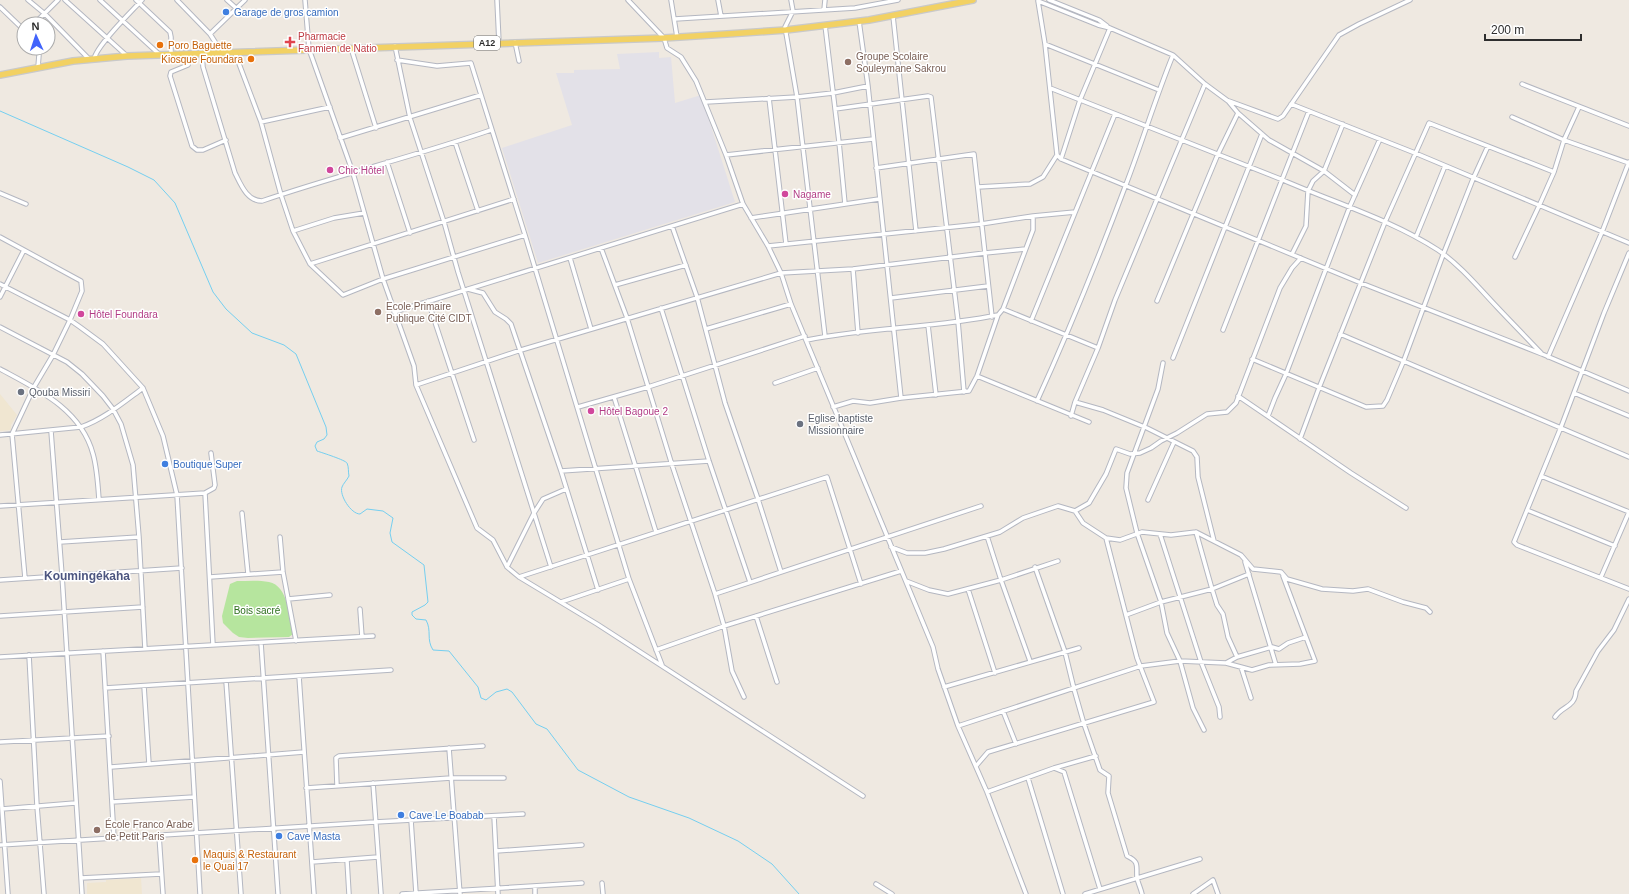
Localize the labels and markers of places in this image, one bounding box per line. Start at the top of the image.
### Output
marker: Garage de gros camion [221,7,231,17]
place label: Garage de gros camion [234,7,339,18]
place label: Pharmacie Fanmien de Natio [298,31,377,54]
marker: Pharmacie Fanmien de Natio [285,37,295,47]
marker: Poro Baguette [155,40,165,50]
place label: Poro Baguette [168,40,232,51]
place label: Groupe Scolaire Souleymane Sakrou [856,51,946,74]
place label: Kiosque Foundara [161,54,243,65]
marker: Kiosque Foundara [246,54,256,64]
marker: Groupe Scolaire Souleymane Sakrou [843,57,853,67]
marker: Chic Hôtel [325,165,335,175]
place label: Chic Hôtel [338,165,384,176]
marker: Nagame [780,189,790,199]
place label: Nagame [793,189,831,200]
place label: Ecole Primaire Publique Cité CIDT [386,301,472,324]
marker: Ecole Primaire Publique Cité CIDT [373,307,383,317]
marker: Hôtel Foundara [76,309,86,319]
place label: Hôtel Foundara [89,309,158,320]
marker: Qouba Missiri [16,387,26,397]
place label: Qouba Missiri [29,387,90,398]
marker: Hôtel Bagoue 2 [586,406,596,416]
place label: Hôtel Bagoue 2 [599,406,668,417]
place label: Eglise baptiste Missionnaire [808,413,873,436]
marker: Eglise baptiste Missionnaire [795,419,805,429]
marker: Boutique Super [160,459,170,469]
place label: Boutique Super [173,459,243,470]
marker: Cave Le Boabab [396,810,406,820]
place label: Cave Le Boabab [409,810,484,821]
place label: École Franco Arabe de Petit Paris [105,818,193,842]
marker: École Franco Arabe de Petit Paris [92,825,102,835]
marker: Cave Masta [274,831,284,841]
place label: Cave Masta [287,831,341,842]
place label: Maquis & Restaurant le Quai 17 [203,849,297,872]
marker: Maquis & Restaurant le Quai 17 [190,855,200,865]

